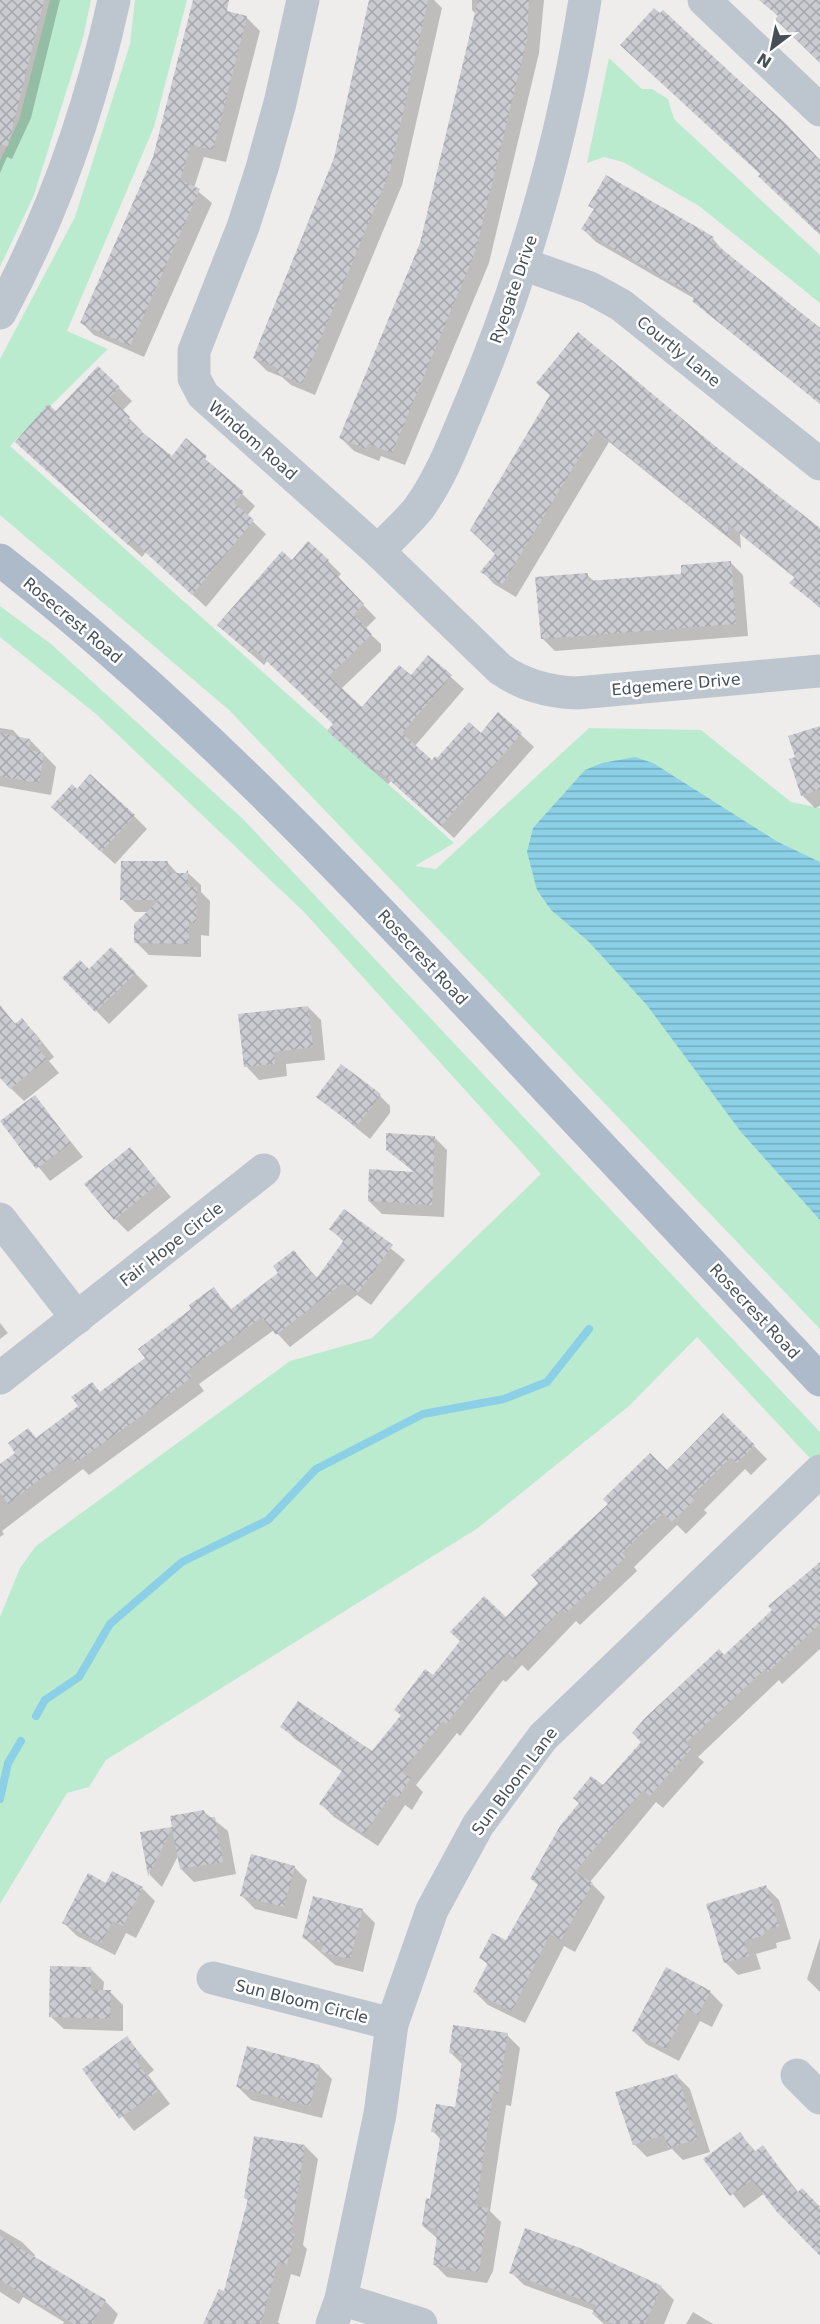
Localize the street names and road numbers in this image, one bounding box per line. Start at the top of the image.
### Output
street label: Ryegate Drive [486,232,541,346]
street label: Courtly Lane [633,312,724,391]
street label: Windom Road [205,397,301,484]
street label: Rosecrest Road [19,574,126,667]
street label: Edgemere Drive [611,669,741,700]
street label: Rosecrest Road [374,906,472,1009]
street label: Fair Hope Circle [116,1198,227,1291]
street label: Rosecrest Road [706,1260,804,1363]
street label: Sun Bloom Lane [468,1724,561,1839]
street label: Sun Bloom Circle [234,1976,370,2027]

